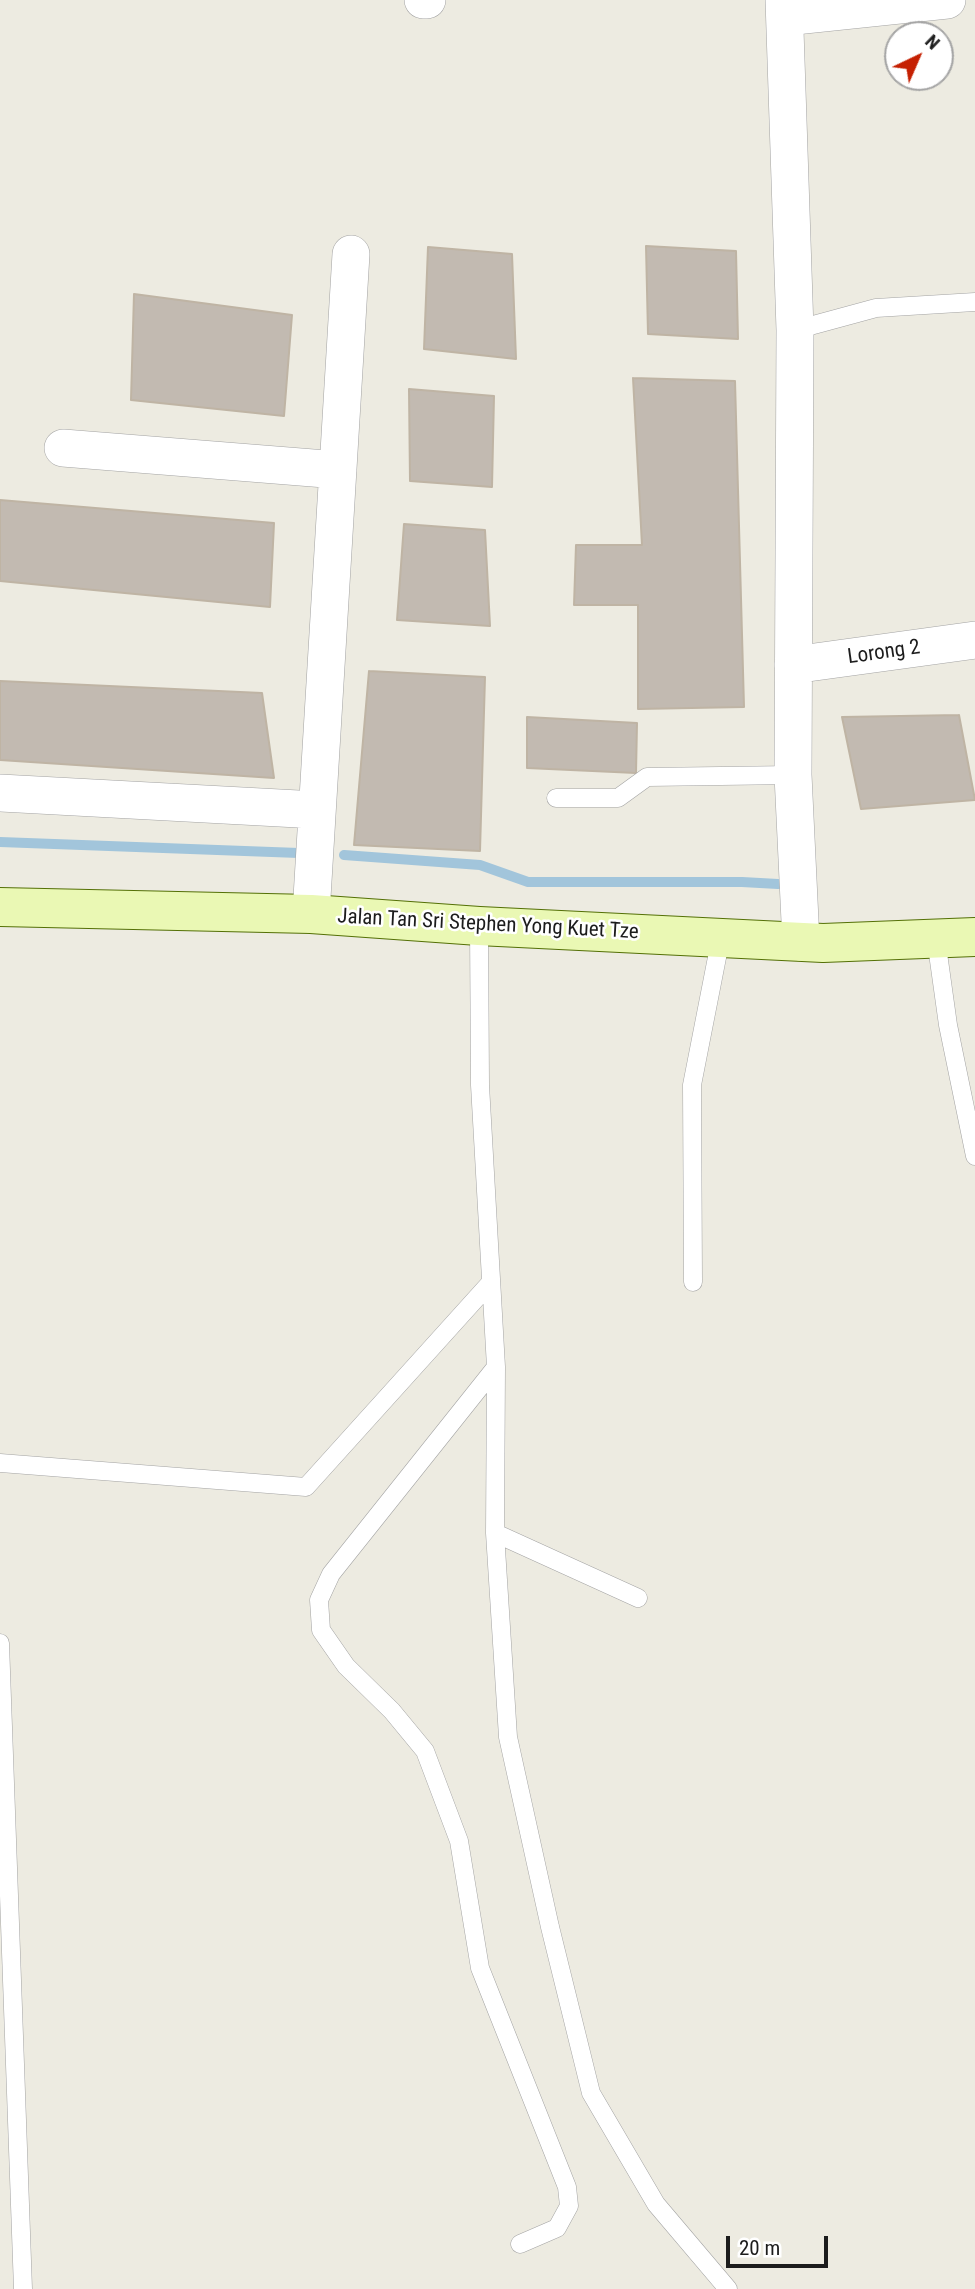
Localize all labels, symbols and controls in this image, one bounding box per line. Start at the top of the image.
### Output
north arrow [884,21,954,91]
text: N [920,30,945,54]
street label: Lorong 2 [846,635,922,671]
street label: Jalan Tan Sri Stephen Yong Kuet Tze [337,905,639,945]
scale bar [730,2222,832,2266]
text: 20 m [739,2236,780,2260]

